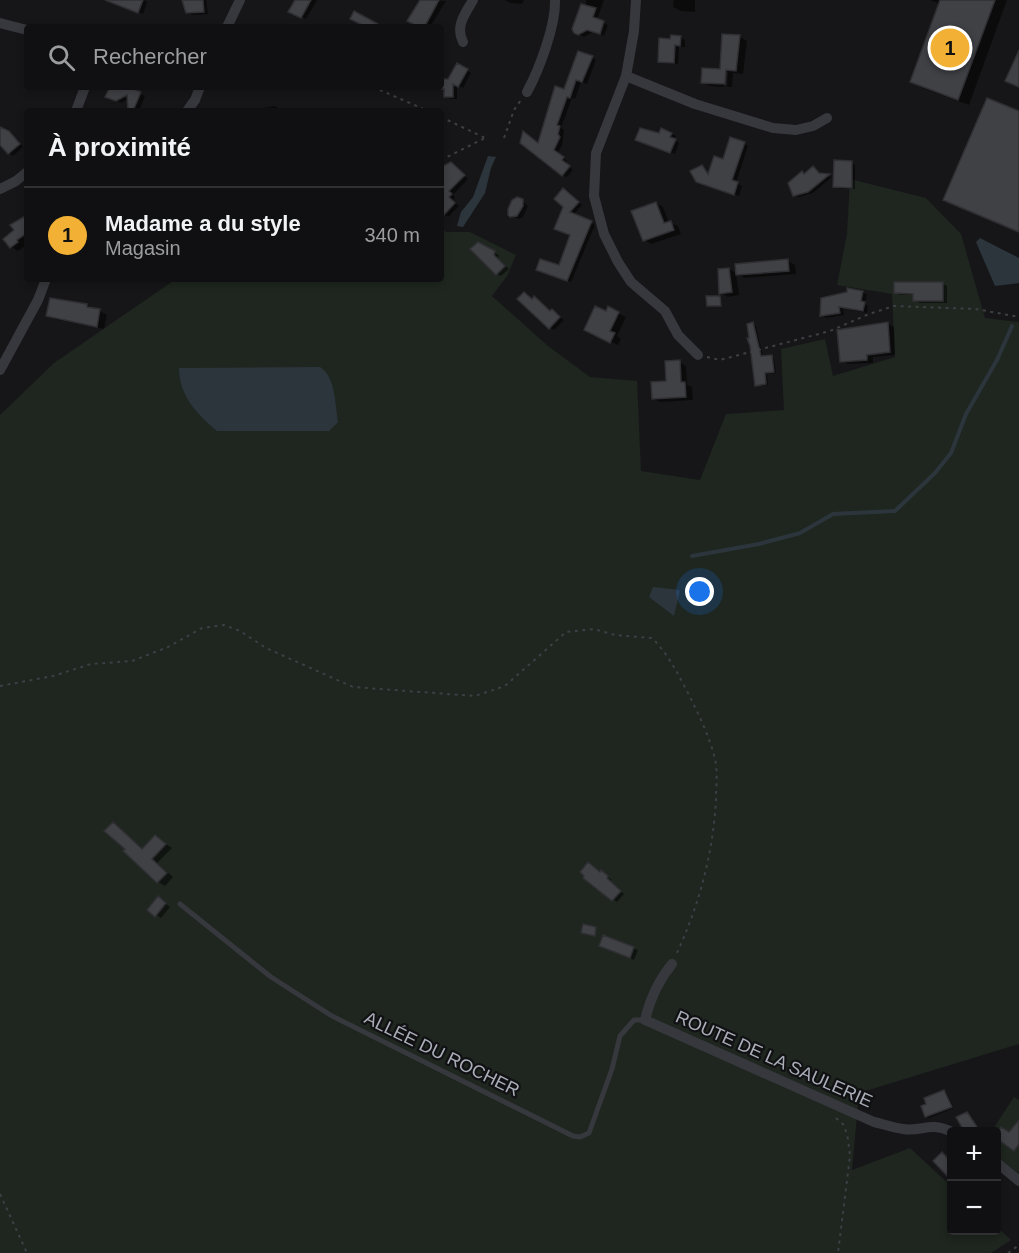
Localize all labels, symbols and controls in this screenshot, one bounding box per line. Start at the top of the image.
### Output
search box [24,24,444,90]
pin: 1 [930,26,970,70]
icon: search [45,41,78,74]
text: Rechercher [93,44,207,69]
text: À proximité [48,132,191,162]
text: Madame a du style [105,211,301,236]
text: 1 [62,224,73,246]
text: 340 m [364,224,420,246]
text: Magasin [105,237,181,259]
your location [685,577,714,606]
street label: ROUTE DE LA SAULERIE [673,1007,875,1111]
street label: ALLÉE DU ROCHER [361,1008,523,1100]
map controls [947,1127,1001,1235]
button: + [947,1127,1001,1181]
button: − [947,1181,1001,1235]

